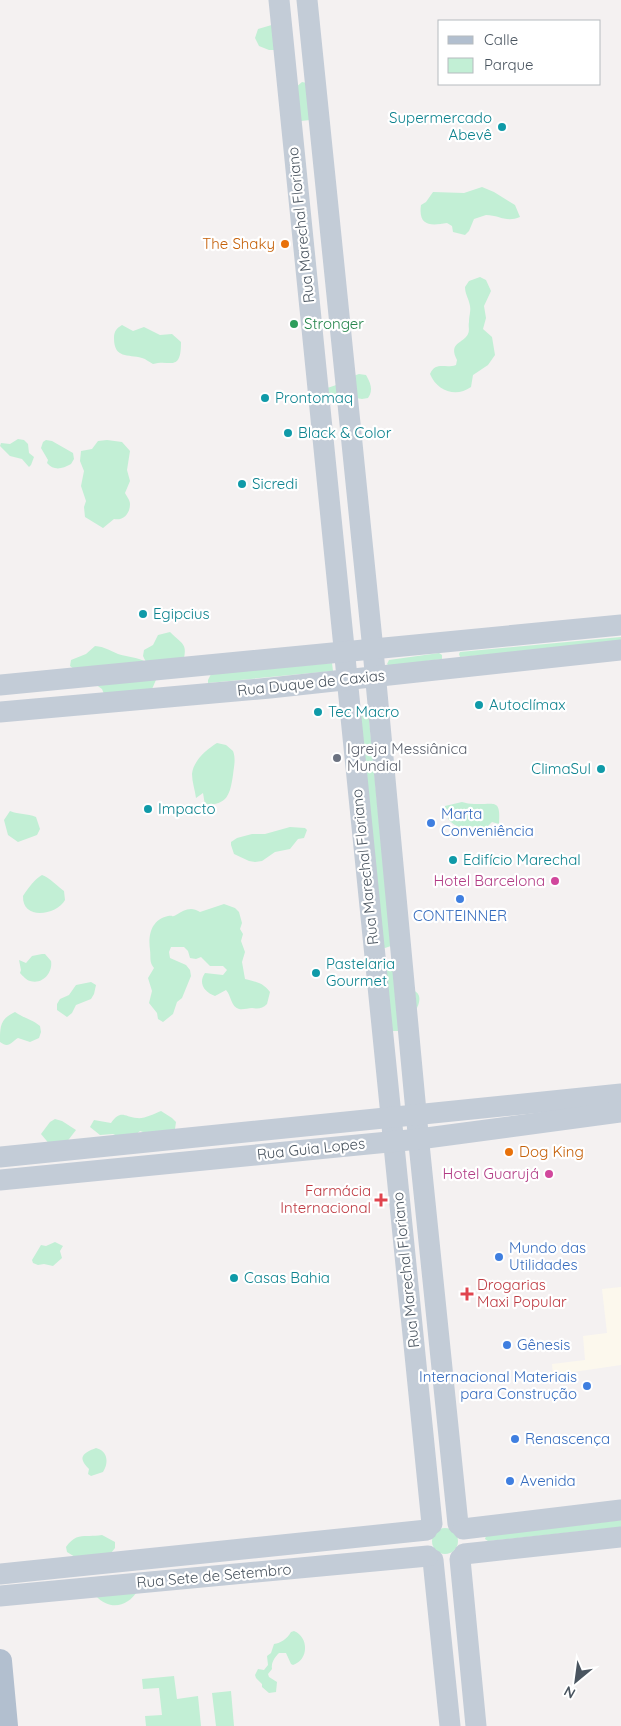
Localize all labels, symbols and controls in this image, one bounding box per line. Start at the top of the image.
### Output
legend [438,20,601,85]
text: Calle [484,30,518,49]
text: Parque [484,55,534,74]
place label: Supermercado Abevê [389,108,492,144]
marker: Supermercado Abevê [496,121,508,133]
street label: Rua Marechal Floriano [283,146,318,304]
place label: The Shaky [202,234,275,253]
marker: The Shaky [279,238,291,250]
place label: Stronger [304,314,364,333]
marker: Stronger [288,318,300,330]
place label: Prontomaq [275,388,353,407]
marker: Prontomaq [259,392,271,404]
place label: Black & Color [298,423,392,442]
marker: Black & Color [282,427,294,439]
place label: Sicredi [252,474,298,493]
marker: Sicredi [236,478,248,490]
place label: Egipcius [153,604,210,623]
marker: Egipcius [137,608,149,620]
street label: Rua Duque de Caxias [236,665,386,700]
place label: Autoclímax [489,695,566,714]
marker: Autoclímax [473,699,485,711]
place label: Tec Macro [328,702,399,721]
marker: Tec Macro [312,706,324,718]
place label: Igreja Messiânica Mundial [347,739,467,775]
marker: Igreja Messiânica Mundial [331,752,343,764]
place label: ClimaSul [531,759,591,778]
marker: ClimaSul [595,763,607,775]
street label: Rua Marechal Floriano [347,788,382,946]
place label: Impacto [158,799,215,818]
marker: Impacto [142,803,154,815]
place label: Marta Conveniência [441,804,534,840]
marker: Marta Conveniência [425,817,437,829]
place label: Edifício Marechal [463,850,581,869]
marker: Edifício Marechal [447,854,459,866]
place label: Hotel Barcelona [433,871,545,890]
marker: Hotel Barcelona [549,875,561,887]
marker: CONTEINNER [454,893,466,905]
place label: CONTEINNER [413,906,507,925]
place label: Pastelaria Gourmet [326,954,395,990]
marker: Pastelaria Gourmet [310,967,322,979]
street label: Rua Guia Lopes [256,1133,366,1164]
place label: Dog King [519,1142,584,1161]
marker: Dog King [503,1146,515,1158]
place label: Hotel Guarujá [443,1164,539,1183]
marker: Hotel Guarujá [543,1168,555,1180]
place label: Farmácia Internacional [280,1181,371,1217]
street label: Rua Marechal Floriano [388,1191,423,1349]
marker: Farmácia Internacional [375,1194,387,1206]
place label: Mundo das Utilidades [509,1238,586,1274]
marker: Mundo das Utilidades [493,1251,505,1263]
place label: Casas Bahia [244,1268,330,1287]
marker: Casas Bahia [228,1272,240,1284]
place label: Drogarias Maxi Popular [477,1275,567,1311]
marker: Drogarias Maxi Popular [461,1288,473,1300]
place label: Gênesis [517,1335,570,1354]
marker: Gênesis [501,1339,513,1351]
place label: Internacional Materiais para Construção [419,1367,577,1403]
marker: Internacional Materiais para Construção [581,1380,593,1392]
place label: Renascença [525,1429,610,1448]
marker: Renascença [509,1433,521,1445]
place label: Avenida [520,1471,576,1490]
marker: Avenida [504,1475,516,1487]
street label: Rua Sete de Setembro [136,1559,292,1592]
north arrow [551,1656,601,1706]
text: N [561,1682,579,1703]

